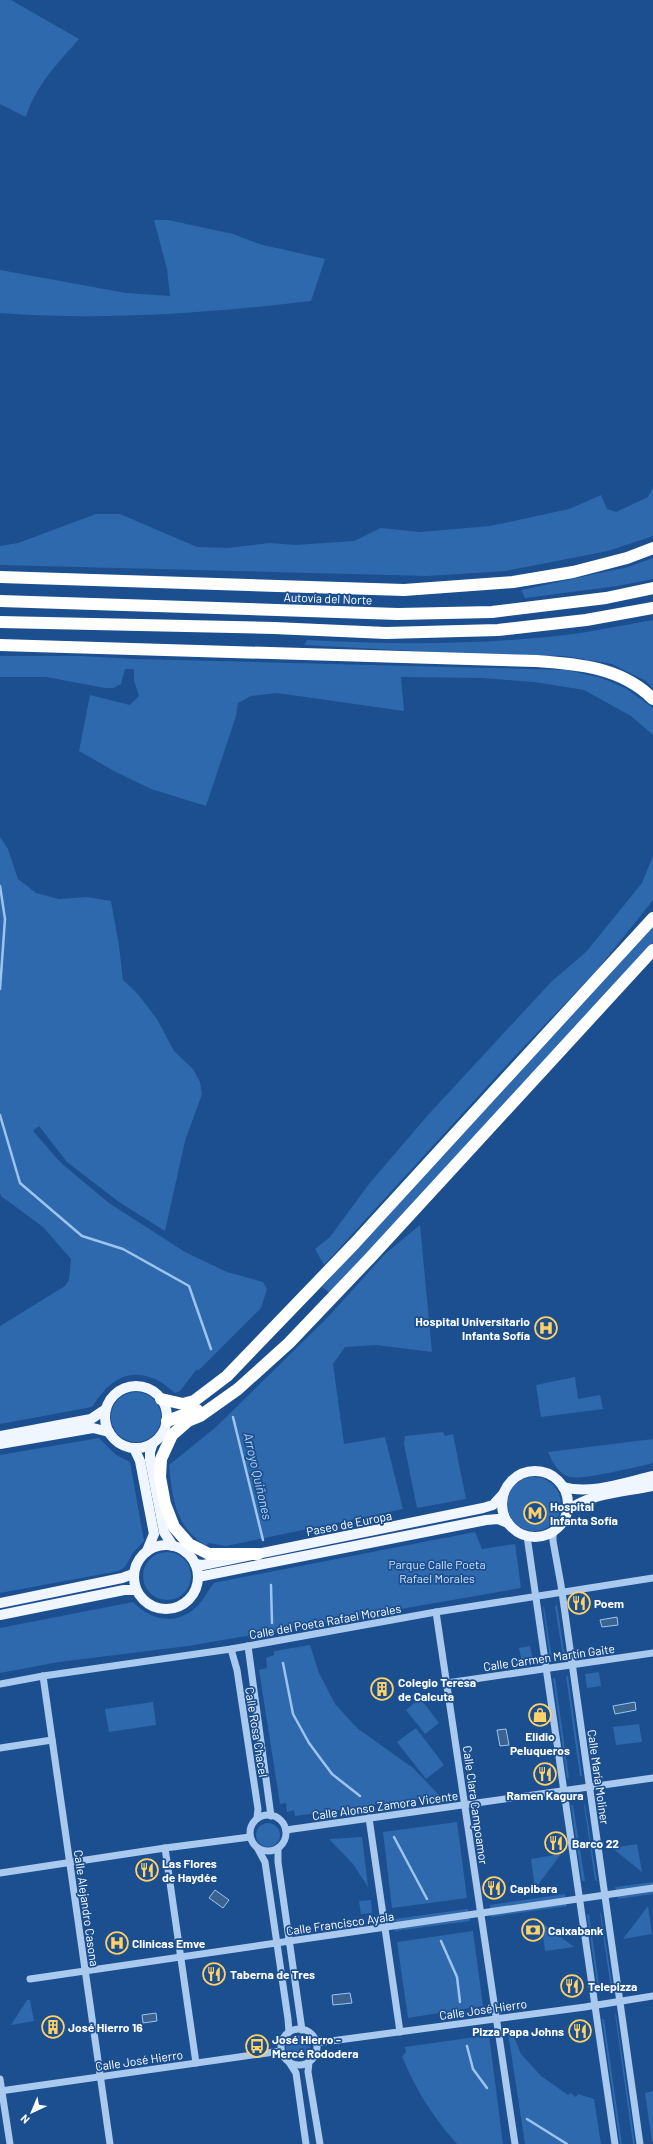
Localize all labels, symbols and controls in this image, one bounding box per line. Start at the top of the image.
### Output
street label: Autovía del Norte [283,589,373,607]
place label: Hospital Universitario Infanta Sofía [415,1314,530,1342]
hospital icon: Hospital Universitario Infanta Sofía [533,1315,559,1341]
water label: Arroyo Quiñones [240,1431,276,1521]
place label: Hospital Infanta Sofía [550,1499,618,1527]
metro station icon: Hospital Infanta Sofía [522,1500,548,1526]
street label: Paseo de Europa [305,1508,393,1538]
park label: Parque Calle Poeta Rafael Morales [388,1557,486,1585]
restaurant icon: Poem [566,1590,592,1616]
place label: Poem [594,1596,624,1610]
street label: Calle del Poeta Rafael Morales [248,1601,402,1641]
street label: Calle Carmen Martín Gaite [482,1641,616,1673]
place label: Colegio Teresa de Calcuta [398,1675,476,1703]
building icon: Colegio Teresa de Calcuta [369,1676,395,1702]
street label: Calle Rosa Chacel [243,1686,271,1778]
shop icon: Elidio Peluqueros [527,1702,553,1728]
place label: Elidio Peluqueros [510,1729,570,1757]
street label: Calle María Moliner [585,1729,613,1826]
street label: Calle Clara Campoamor [461,1745,491,1866]
restaurant icon: Ramen Kagura [532,1761,558,1787]
street label: Calle Alonso Zamora Vicente [311,1788,459,1822]
place label: Ramen Kagura [506,1788,584,1802]
restaurant icon: Barco 22 [543,1830,569,1856]
place label: Barco 22 [572,1836,619,1850]
street label: Calle Alejandro Casona [72,1849,102,1967]
place label: Las Flores de Haydée [162,1856,217,1884]
restaurant icon: Las Flores de Haydée [134,1857,160,1883]
restaurant icon: Capibara [481,1875,507,1901]
place label: Capibara [510,1881,557,1895]
street label: Calle Francisco Ayala [285,1908,395,1938]
bank icon: Caixabank [520,1917,546,1943]
place label: Caixabank [548,1923,604,1937]
hospital icon: Clinicas Emve [104,1930,130,1956]
place label: Clinicas Emve [132,1936,206,1950]
restaurant icon: Taberna de Tres [201,1961,227,1987]
place label: Taberna de Tres [230,1967,315,1981]
restaurant icon: Telepizza [559,1973,585,1999]
place label: Telepizza [588,1979,637,1993]
street label: Calle José Hierro [438,1996,528,2022]
building icon: José Hierro 16 [40,2014,66,2040]
restaurant icon: Pizza Papa Johns [567,2018,593,2044]
place label: José Hierro 16 [68,2020,143,2034]
place label: Pizza Papa Johns [472,2024,564,2038]
place label: José Hierro - Mercé Rododera [272,2032,359,2060]
bus stop icon: José Hierro - Mercé Rododera [244,2033,270,2059]
street label: Calle José Hierro [94,2047,184,2073]
north arrow [12,2092,52,2132]
text: N [18,2112,32,2127]

